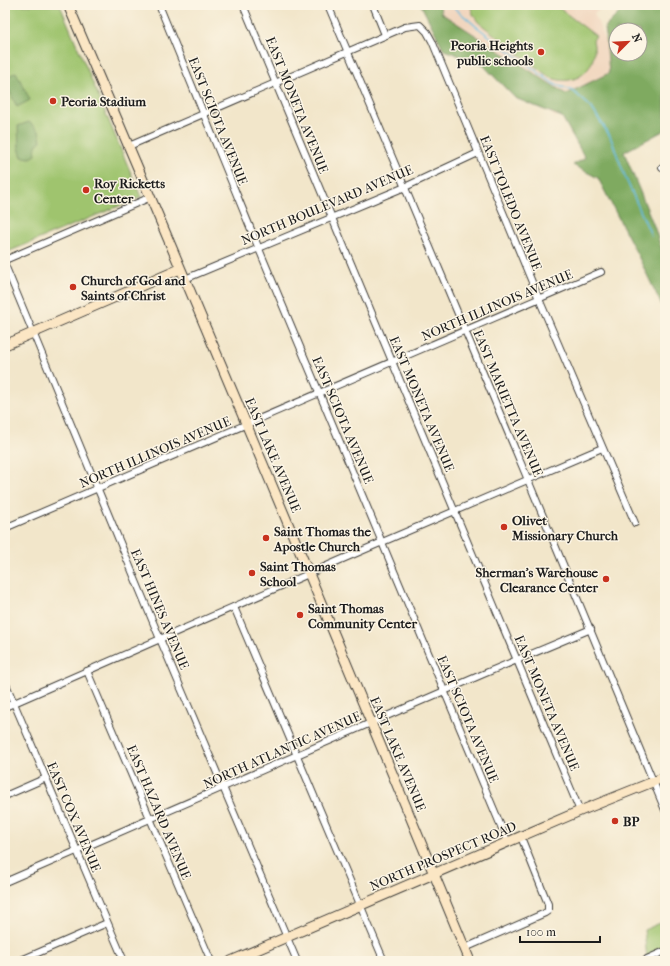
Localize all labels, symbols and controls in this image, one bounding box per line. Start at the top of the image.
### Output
north arrow [608,22,648,62]
text: N [629,32,645,45]
street label: EAST MONETA AVENUE [263,35,331,175]
place label: Peoria Heights public schools [450,38,533,69]
marker: Peoria Heights public schools [536,47,546,57]
street label: EAST SCIOTA AVENUE [185,55,251,187]
place label: Peoria Stadium [61,94,146,109]
marker: Peoria Stadium [48,96,58,106]
street label: EAST TOLEDO AVENUE [477,133,545,273]
street label: NORTH BOULEVARD AVENUE [239,162,415,248]
place label: Roy Ricketts Center [94,176,165,206]
marker: Roy Ricketts Center [81,185,91,195]
street label: NORTH ILLINOIS AVENUE [419,266,575,344]
place label: Church of God and Saints of Christ [81,273,186,303]
marker: Church of God and Saints of Christ [68,282,78,292]
street label: EAST MARIETTA AVENUE [470,327,546,479]
street label: EAST MONETA AVENUE [387,334,457,474]
street label: EAST SCIOTA AVENUE [309,354,377,486]
street label: EAST LAKE AVENUE [242,395,304,515]
street label: NORTH ILLINOIS AVENUE [77,413,233,491]
place label: Olivet Missionary Church [511,513,619,544]
marker: Olivet Missionary Church [499,522,509,532]
place label: Saint Thomas the Apostle Church [273,524,372,555]
marker: Saint Thomas the Apostle Church [261,533,271,543]
street label: EAST HINES AVENUE [128,547,192,671]
place label: Saint Thomas School [260,559,336,589]
place label: Sherman's Warehouse Clearance Center [476,565,599,595]
marker: Saint Thomas School [247,568,257,578]
marker: Sherman's Warehouse Clearance Center [601,574,611,584]
place label: Saint Thomas Community Center [308,601,417,632]
marker: Saint Thomas Community Center [295,610,305,620]
street label: EAST MONETA AVENUE [512,633,582,773]
street label: EAST SCIOTA AVENUE [434,653,502,785]
street label: EAST LAKE AVENUE [367,694,429,814]
street label: NORTH ATLANTIC AVENUE [201,708,363,792]
street label: EAST HAZARD AVENUE [124,742,194,882]
street label: EAST COX AVENUE [44,760,104,874]
place label: BP [623,814,639,829]
marker: BP [610,816,620,826]
street label: NORTH PROSPECT ROAD [367,818,519,894]
scale bar [520,918,600,944]
text: 100 m [526,925,556,939]

